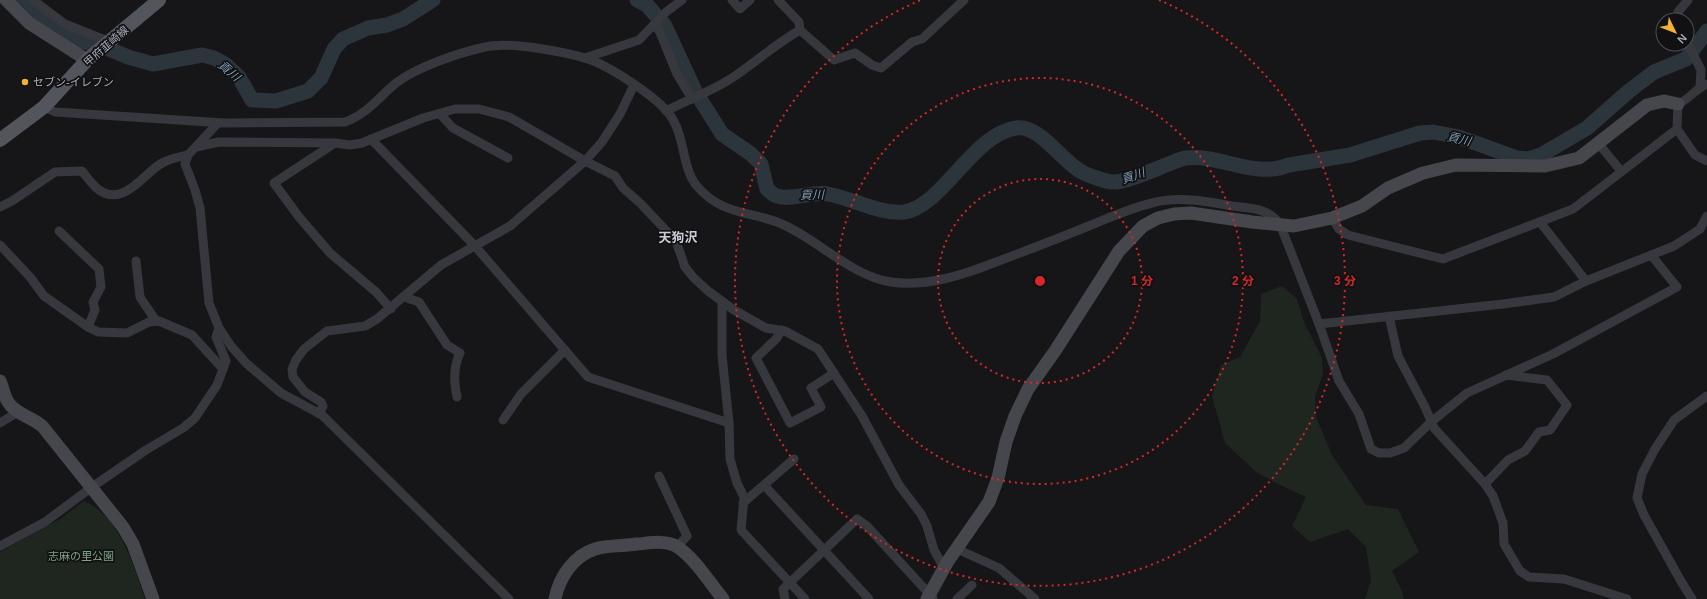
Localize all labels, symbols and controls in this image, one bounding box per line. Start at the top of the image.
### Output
north arrow [1655,12,1695,52]
street label: 甲府韮崎線 [81,23,131,69]
text: N [1675,32,1689,46]
water label: 貢川 [215,58,244,85]
place label: セブン-イレブン [33,76,114,88]
marker: セブン-イレブン [20,77,30,87]
water label: 貢川 [1446,129,1474,149]
water label: 貢川 [1119,165,1149,187]
water label: 貢川 [800,188,826,202]
district label: 天狗沢 [658,230,698,245]
centre of rings [1033,274,1047,288]
text: 1 分 [1131,274,1153,288]
text: 2 分 [1232,274,1254,288]
text: 3 分 [1334,274,1356,288]
park label: 志麻の里公園 [48,550,114,562]

